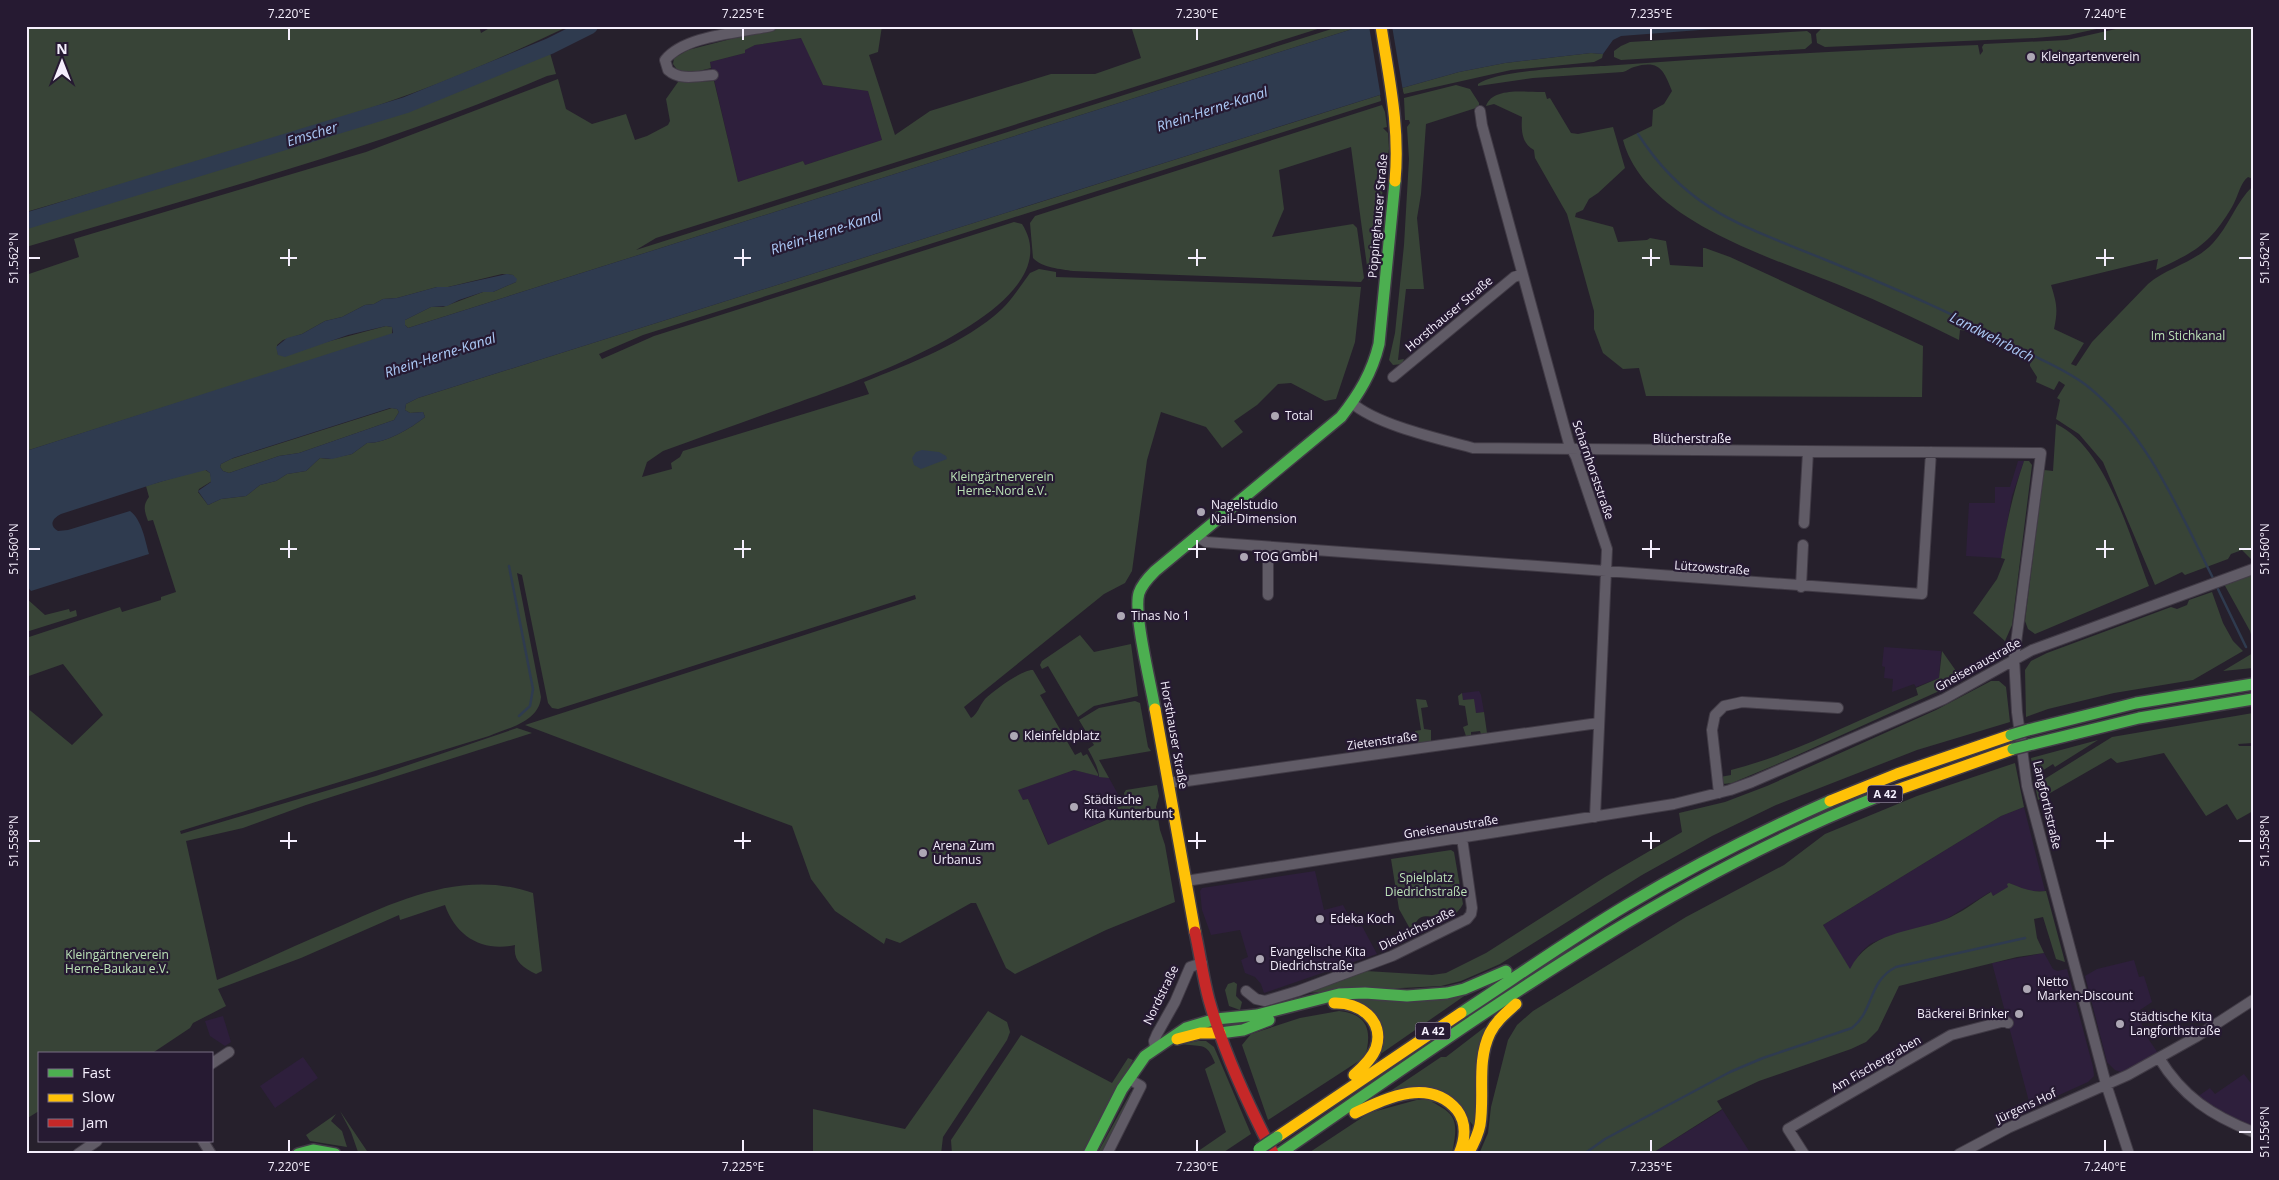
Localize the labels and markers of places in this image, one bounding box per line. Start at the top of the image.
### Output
place label: Kleingartenverein [2041,48,2140,65]
marker: Kleingartenverein [2025,51,2037,63]
place label: Total [1285,407,1313,424]
marker: Total [1269,410,1281,422]
place label: Nagelstudio Nail-Dimension [1211,496,1297,527]
marker: Nagelstudio Nail-Dimension [1195,506,1207,518]
place label: TOG GmbH [1254,548,1318,565]
marker: TOG GmbH [1238,551,1250,563]
place label: Tinas No 1 [1131,607,1190,624]
marker: Tinas No 1 [1115,610,1127,622]
place label: Kleinfeldplatz [1024,727,1100,744]
marker: Kleinfeldplatz [1008,730,1020,742]
place label: Städtische Kita Kunterbunt [1084,791,1173,822]
marker: Städtische Kita Kunterbunt [1068,801,1080,813]
place label: Arena Zum Urbanus [933,837,995,868]
marker: Arena Zum Urbanus [917,847,929,859]
place label: Edeka Koch [1330,910,1395,927]
marker: Edeka Koch [1314,913,1326,925]
place label: Evangelische Kita Diedrichstraße [1270,943,1366,974]
marker: Evangelische Kita Diedrichstraße [1254,953,1266,965]
place label: Netto Marken-Discount [2037,973,2133,1004]
marker: Netto Marken-Discount [2021,983,2033,995]
place label: Bäckerei Brinker [1917,1005,2009,1022]
marker: Bäckerei Brinker [2013,1008,2025,1020]
place label: Städtische Kita Langforthstraße [2130,1008,2221,1039]
marker: Städtische Kita Langforthstraße [2114,1018,2126,1030]

